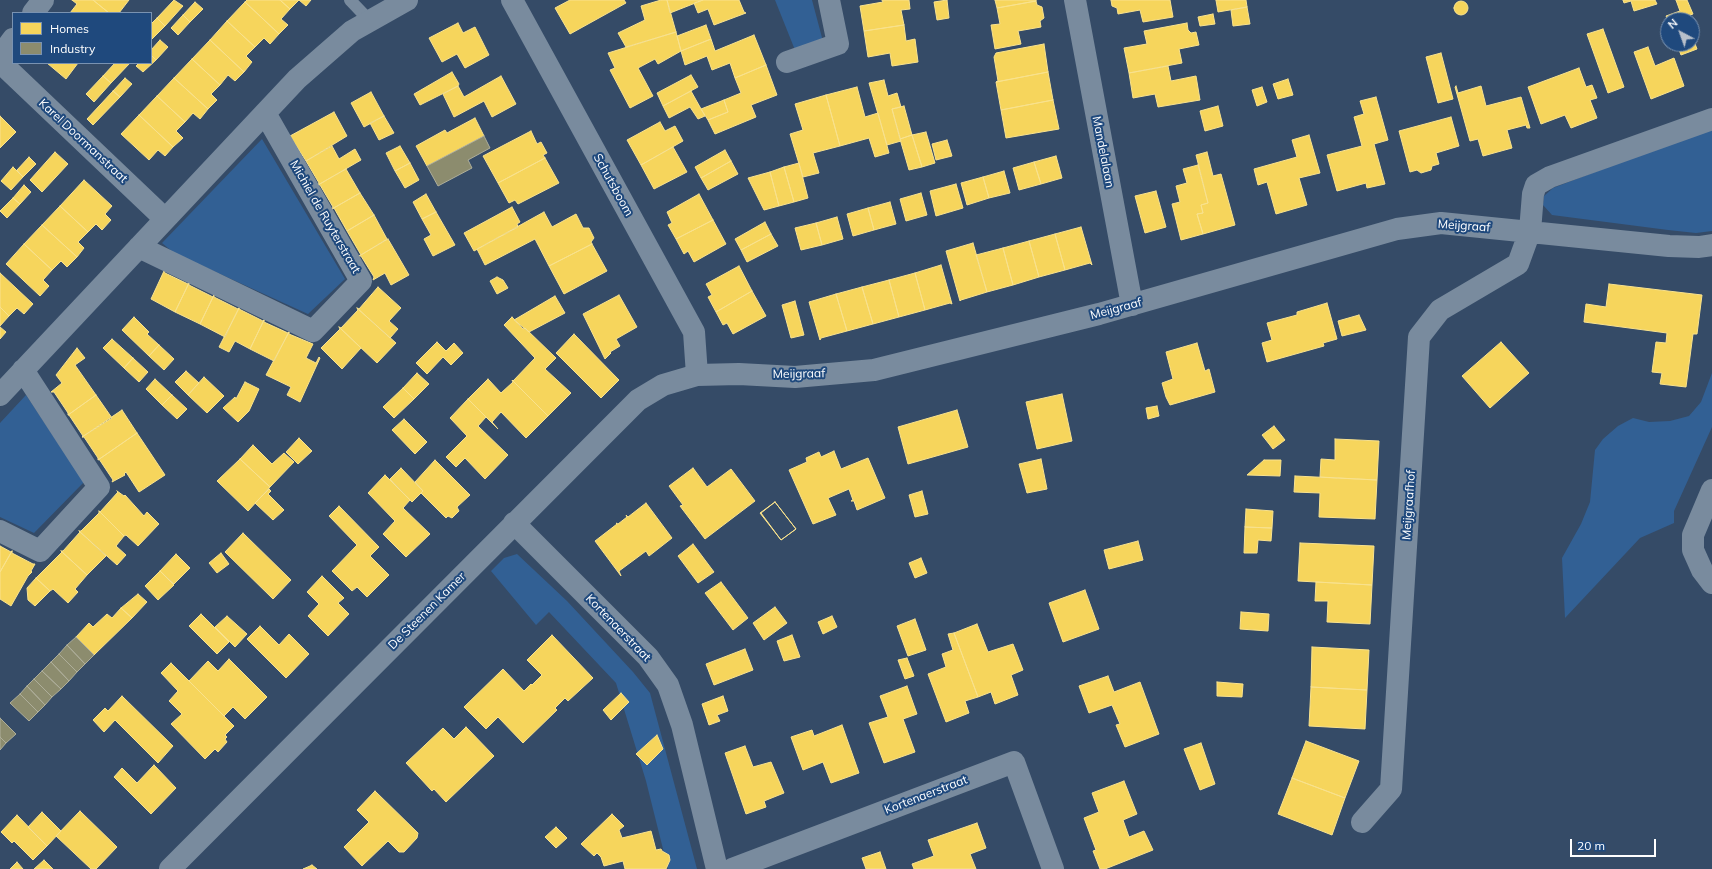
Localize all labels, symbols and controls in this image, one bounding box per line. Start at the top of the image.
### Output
legend [12,12,152,64]
north arrow [1660,12,1700,52]
text: N [1665,16,1681,32]
text: Homes [50,21,89,36]
text: Industry [50,41,95,56]
street label: Karel Doormanstraat [36,96,130,186]
street label: Mandelalaan [1089,115,1117,189]
street label: Schutsboom [590,151,636,219]
street label: Michiel de Ruyterstraat [287,158,363,276]
street label: Meijgraaf [1437,217,1491,235]
street label: Meijgraaf [1089,295,1143,323]
street label: Meijgraaf [773,366,825,382]
street label: Meijgraafhof [1399,469,1419,541]
street label: De Steenen Kamer [385,569,469,653]
street label: Kortenaerstraat [582,591,654,665]
street label: Kortenaerstraat [882,773,970,817]
scale bar [1572,831,1658,857]
text: 20 m [1577,838,1605,853]

